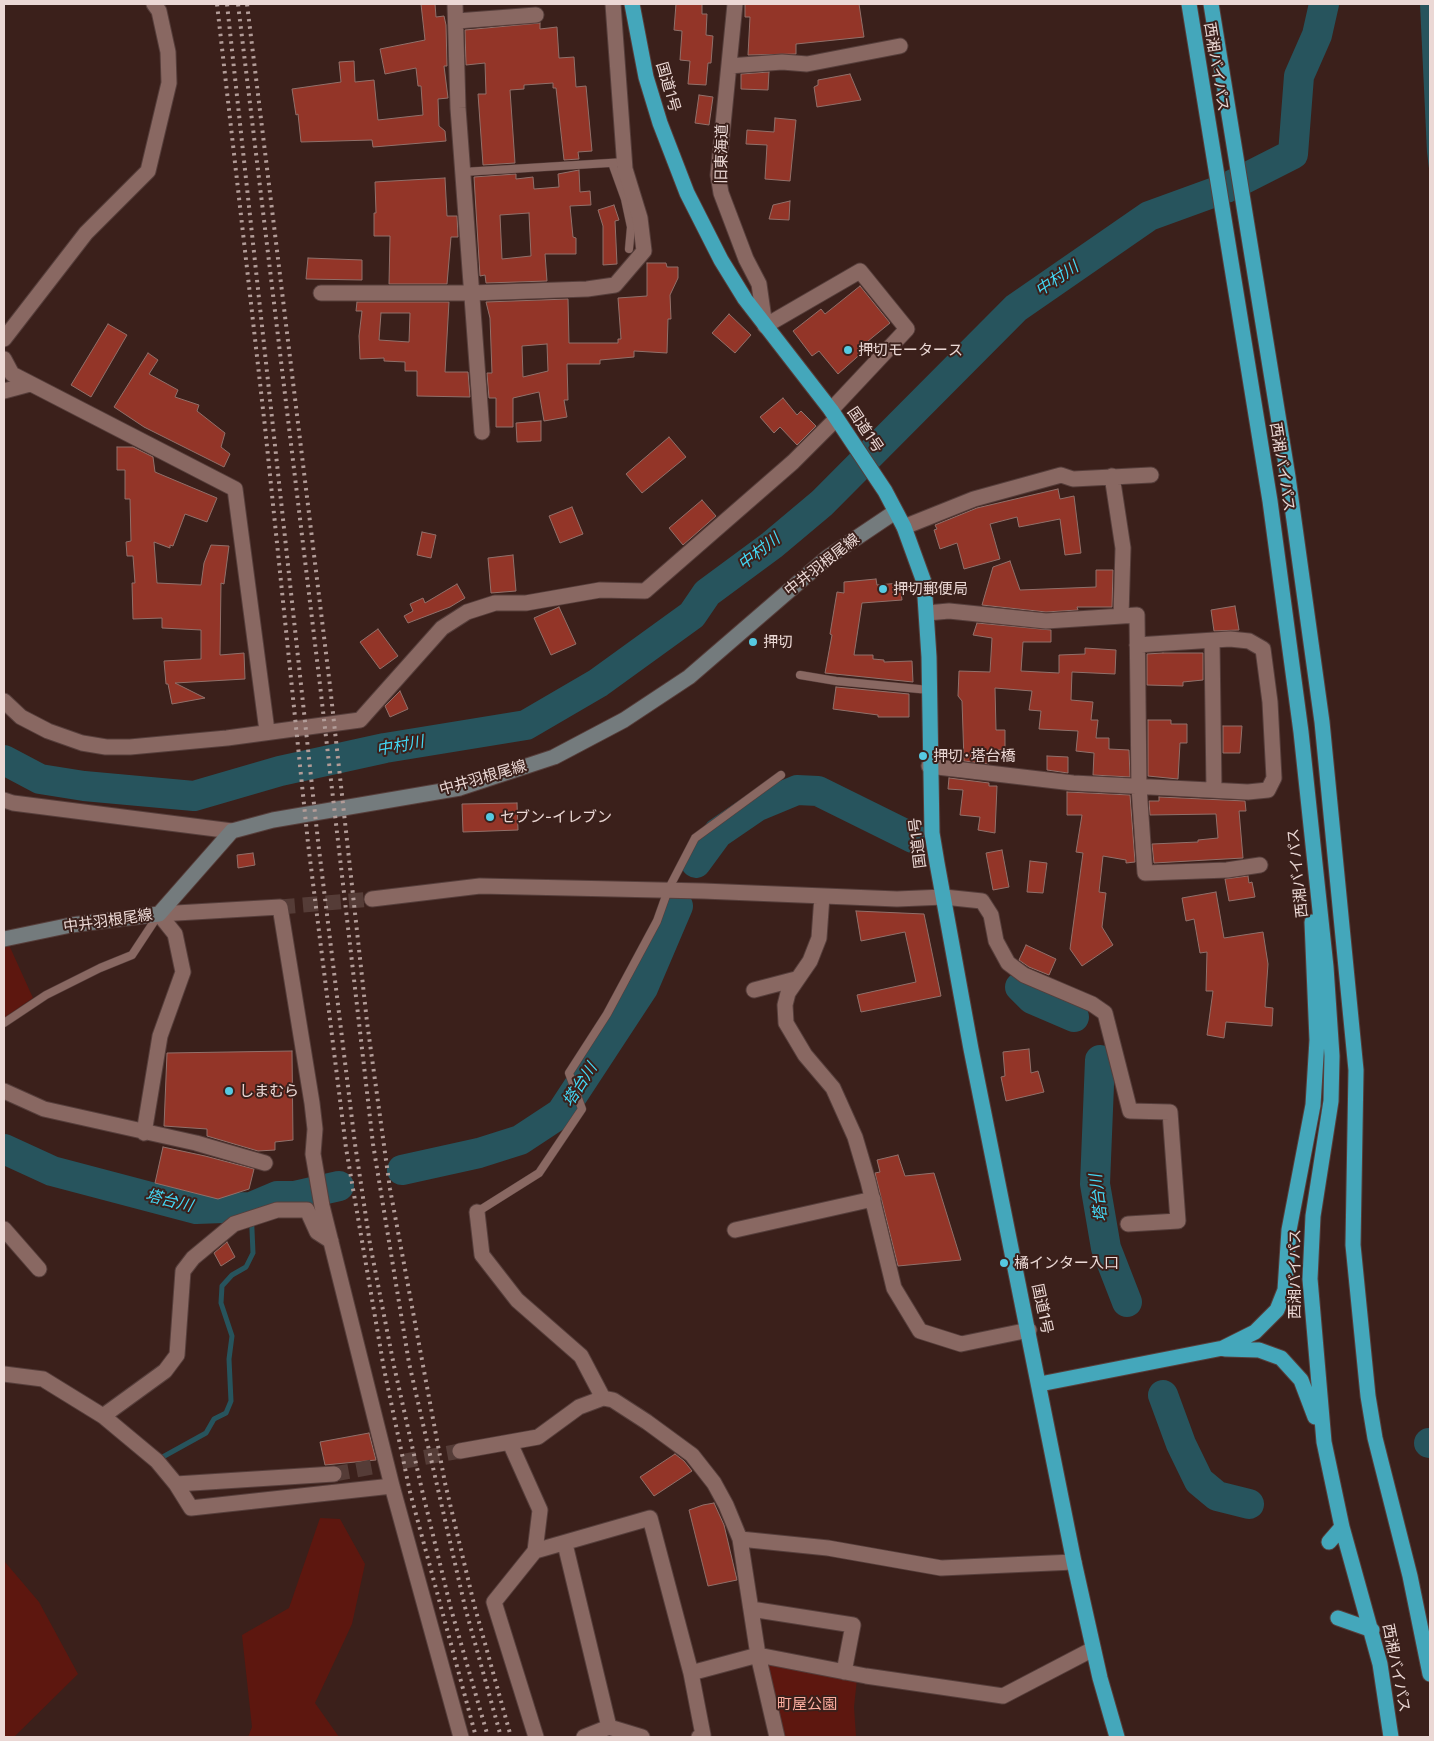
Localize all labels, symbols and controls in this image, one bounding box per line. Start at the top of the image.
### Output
street label: 西湘バイパス [1200,21,1232,113]
street label: 国道1号 [652,60,684,114]
street label: 旧東海道 [712,124,732,184]
water label: 中村川 [1032,258,1082,300]
place label: 押切モータース [858,341,963,359]
marker: 押切モータース [842,344,854,356]
street label: 国道1号 [843,404,887,456]
street label: 西湘バイパス [1266,421,1298,513]
water label: 中村川 [734,530,784,574]
street label: 中井羽根尾線 [781,530,863,600]
place label: 押切郵便局 [893,580,968,598]
marker: 押切郵便局 [877,583,889,595]
place label: 押切 [763,633,793,651]
marker: 押切 [747,636,759,648]
water label: 中村川 [375,732,425,760]
place label: 押切･塔台橋 [933,747,1015,765]
marker: 押切･塔台橋 [917,750,929,762]
street label: 中井羽根尾線 [437,757,529,799]
place label: セブン-イレブン [500,808,612,826]
marker: セブン-イレブン [484,811,496,823]
street label: 国道1号 [906,817,930,869]
street label: 西湘バイパス [1284,827,1312,919]
street label: 中井羽根尾線 [62,906,154,936]
water label: 塔台川 [559,1060,601,1110]
place label: しまむら [239,1082,299,1100]
marker: しまむら [223,1085,235,1097]
water label: 塔台川 [1087,1173,1111,1223]
water label: 塔台川 [143,1186,195,1216]
street label: 西湘バイパス [1286,1229,1304,1319]
place label: 橘インター入口 [1014,1254,1119,1272]
marker: 橘インター入口 [998,1257,1010,1269]
street label: 国道1号 [1028,1282,1056,1336]
street label: 西湘バイパス [1379,1622,1413,1714]
park label: 町屋公園 [777,1695,837,1713]

